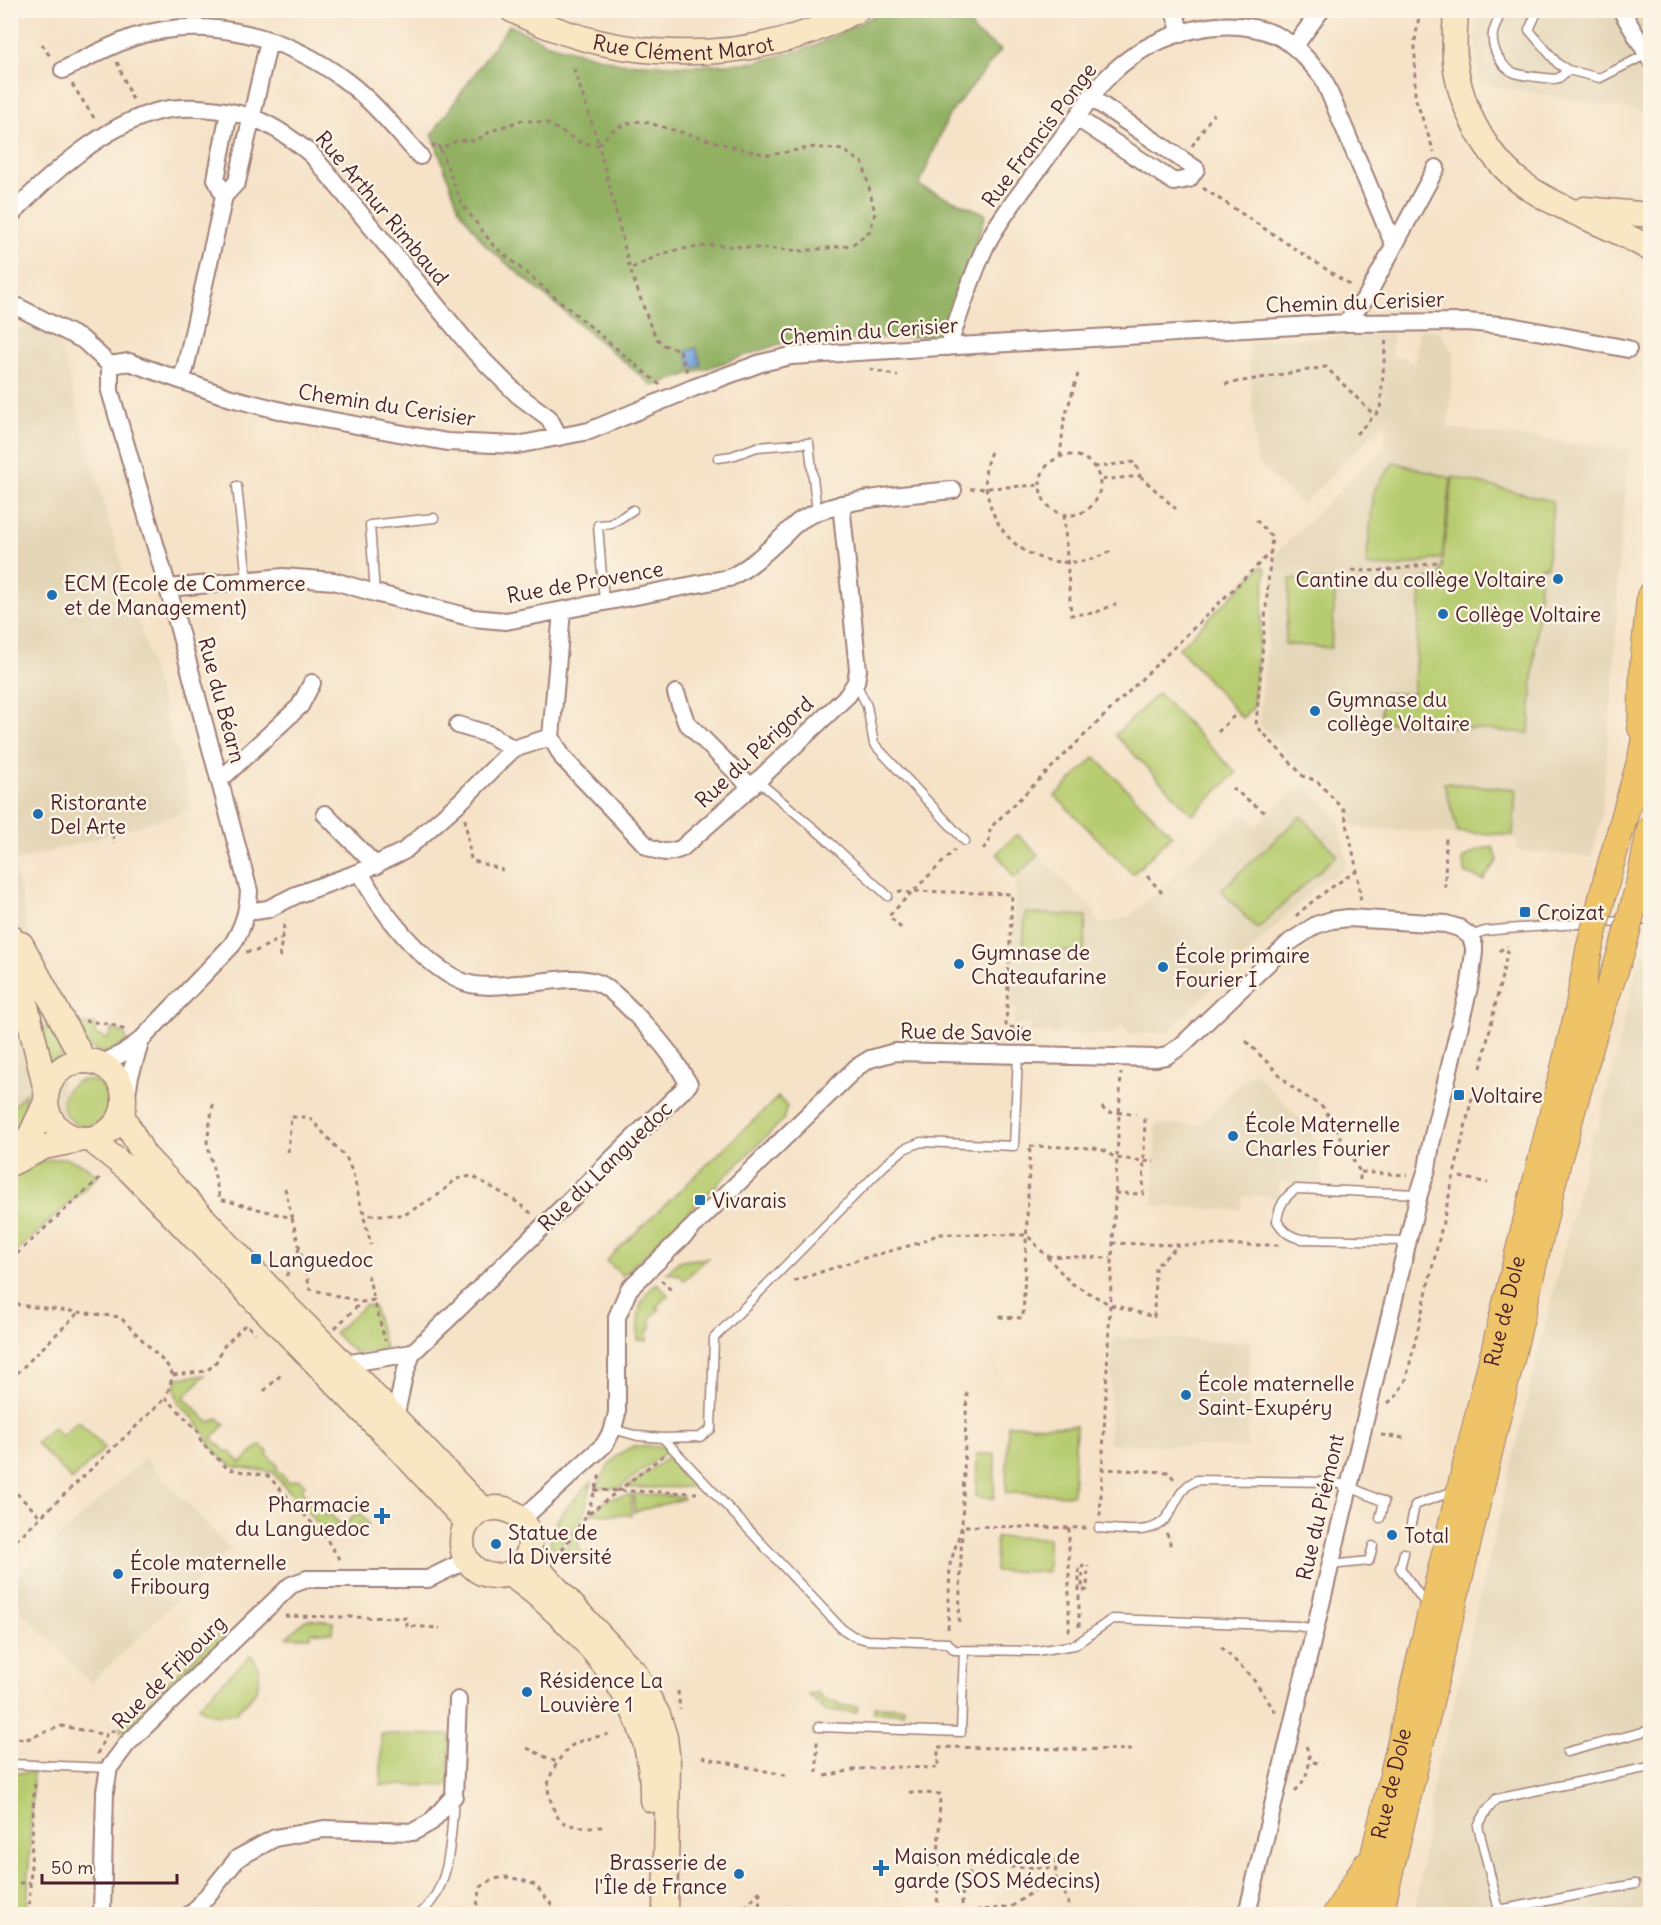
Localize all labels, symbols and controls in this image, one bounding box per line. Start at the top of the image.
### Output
street label: Rue Clément Marot [590,28,776,66]
street label: Rue Francis Ponge [976,57,1102,213]
street label: Rue Arthur Rimbaud [310,125,454,291]
street label: Chemin du Cerisier [1265,285,1445,319]
street label: Chemin du Cerisier [779,311,960,351]
street label: Chemin du Cerisier [296,378,478,432]
street label: Rue de Provence [505,555,665,609]
place label: Cantine du collège Voltaire [1296,566,1546,593]
place label: ECM (Ecole de Commerce et de Management) [64,570,306,621]
marker: Cantine du collège Voltaire [1551,572,1565,586]
marker: ECM (Ecole de Commerce et de Management) [45,588,59,602]
place label: Collège Voltaire [1455,601,1601,628]
marker: Collège Voltaire [1436,607,1450,621]
street label: Rue du Béarn [192,634,252,766]
place label: Gymnase du collège Voltaire [1327,686,1470,737]
street label: Rue du Périgord [689,690,819,814]
marker: Gymnase du collège Voltaire [1308,704,1322,718]
place label: Ristorante Del Arte [50,789,147,840]
marker: Ristorante Del Arte [31,807,45,821]
place label: Croizat [1537,899,1605,926]
marker: Croizat [1518,905,1532,919]
place label: Gymnase de Chateaufarine [971,939,1107,990]
place label: École primaire Fourier I [1175,942,1310,993]
marker: Gymnase de Chateaufarine [952,957,966,971]
marker: École primaire Fourier I [1156,960,1170,974]
street label: Rue de Savoie [900,1017,1032,1047]
place label: Voltaire [1471,1082,1543,1109]
marker: Voltaire [1452,1088,1466,1102]
street label: Rue du Languedoc [532,1095,678,1237]
place label: École Maternelle Charles Fourier [1245,1111,1400,1162]
marker: École Maternelle Charles Fourier [1226,1129,1240,1143]
place label: Vivarais [712,1187,787,1214]
marker: Vivarais [693,1193,707,1207]
place label: Languedoc [268,1246,373,1273]
marker: Languedoc [249,1252,263,1266]
street label: Rue de Dole [1477,1253,1531,1369]
place label: École maternelle Saint-Exupéry [1198,1370,1355,1421]
marker: École maternelle Saint-Exupéry [1179,1388,1193,1402]
street label: Rue du Piémont [1290,1431,1350,1583]
place label: Pharmacie du Languedoc [235,1491,370,1542]
marker: Pharmacie du Languedoc [375,1509,389,1523]
place label: Statue de la Diversité [508,1519,612,1570]
place label: Total [1404,1522,1449,1549]
marker: Total [1385,1528,1399,1542]
marker: Statue de la Diversité [489,1537,503,1551]
place label: École maternelle Fribourg [130,1549,287,1600]
marker: École maternelle Fribourg [111,1567,125,1581]
street label: Rue de Fribourg [106,1609,232,1735]
place label: Résidence La Louvière 1 [539,1667,663,1718]
marker: Résidence La Louvière 1 [520,1685,534,1699]
street label: Rue de Dole [1365,1725,1417,1842]
place label: Maison médicale de garde (SOS Médecins) [894,1843,1100,1894]
scale bar [42,1847,177,1885]
place label: Brasserie de l'Île de France [594,1849,727,1900]
text: 50 m [51,1856,93,1879]
marker: Maison médicale de garde (SOS Médecins) [872,1859,890,1877]
marker: Brasserie de l'Île de France [732,1867,746,1881]

